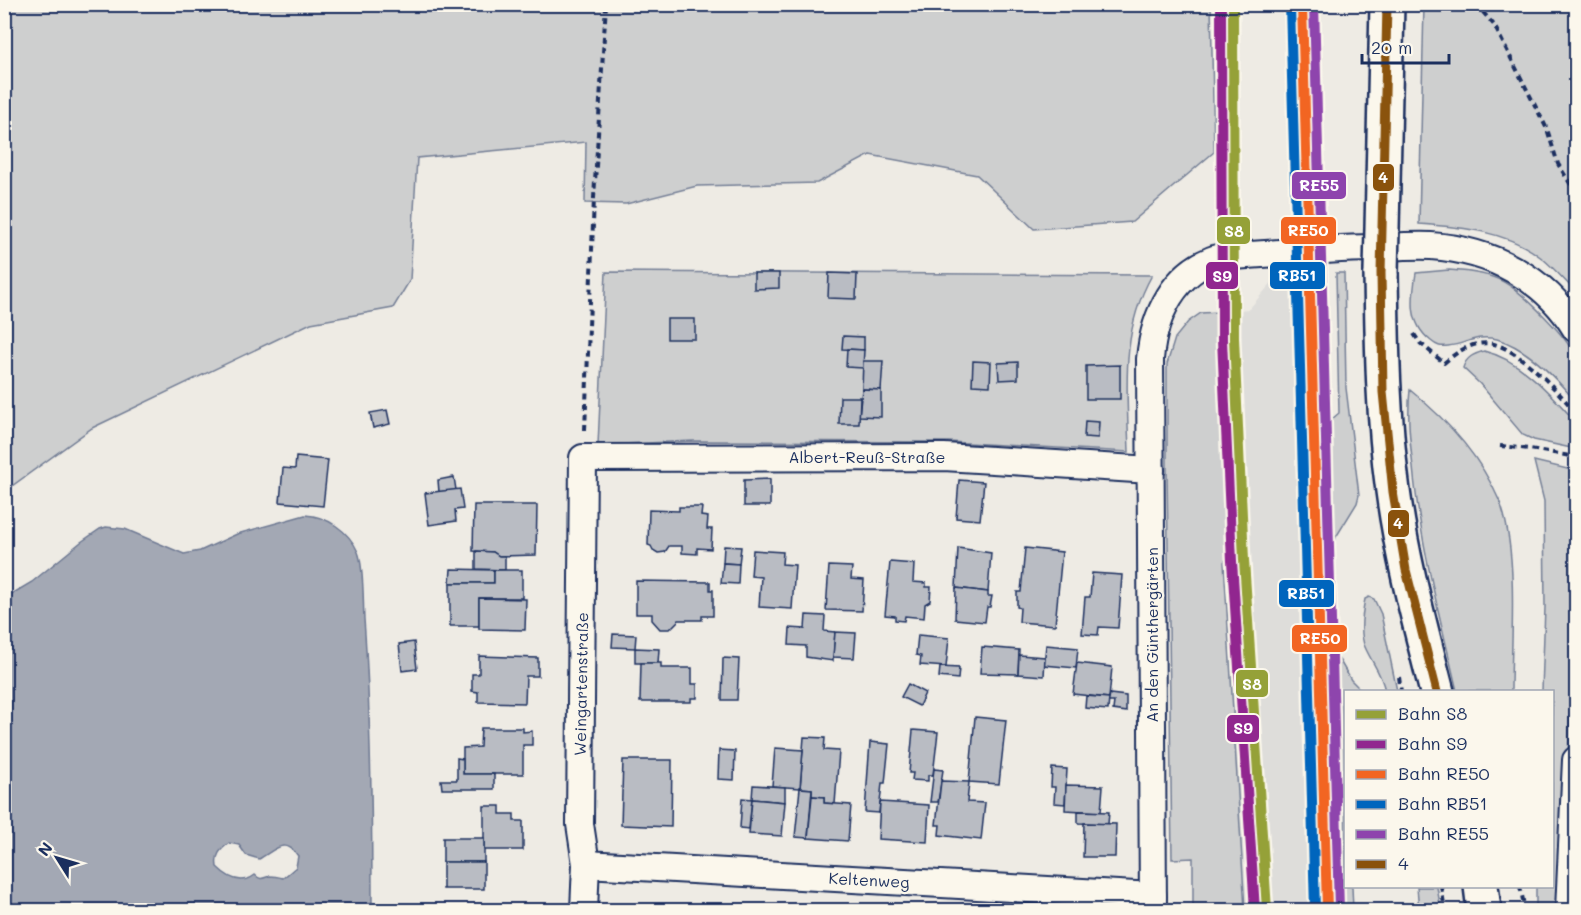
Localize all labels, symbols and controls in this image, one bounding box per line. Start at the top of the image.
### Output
scale bar [1362,27,1449,65]
text: 20 m [1371,35,1412,59]
line badge: 4 [1372,163,1395,192]
text: 4 [1378,166,1388,187]
line badge: RE55 [1291,171,1347,200]
text: RE55 [1299,174,1339,195]
line badge: S8 [1216,216,1251,245]
line badge: RE50 [1280,216,1337,245]
text: RE50 [1288,219,1328,240]
text: S8 [1224,220,1244,241]
line badge: S9 [1205,261,1239,290]
line badge: RB51 [1269,261,1326,290]
text: RB51 [1278,264,1316,285]
text: S9 [1212,265,1232,286]
street label: Albert-Reuß-Straße [789,446,945,467]
line badge: 4 [1387,509,1410,538]
text: 4 [1393,512,1403,533]
street label: An den Günthergärten [1141,547,1162,723]
line badge: RB51 [1278,579,1335,608]
text: RB51 [1287,582,1325,603]
street label: Weingartenstraße [569,612,592,756]
line badge: RE50 [1291,624,1348,653]
text: RE50 [1300,627,1340,648]
line badge: S8 [1235,669,1269,698]
text: S8 [1242,673,1262,694]
legend [1344,690,1554,888]
text: Bahn S8 [1398,701,1467,725]
line badge: S9 [1226,714,1260,743]
text: S9 [1233,717,1253,738]
text: Bahn S9 [1398,731,1467,755]
text: Bahn RE50 [1398,761,1490,785]
text: Bahn RB51 [1398,791,1488,815]
text: Bahn RE55 [1398,821,1489,845]
north arrow [27,828,87,888]
text: N [33,837,57,860]
text: 4 [1398,851,1409,875]
street label: Keltenweg [828,867,910,892]

